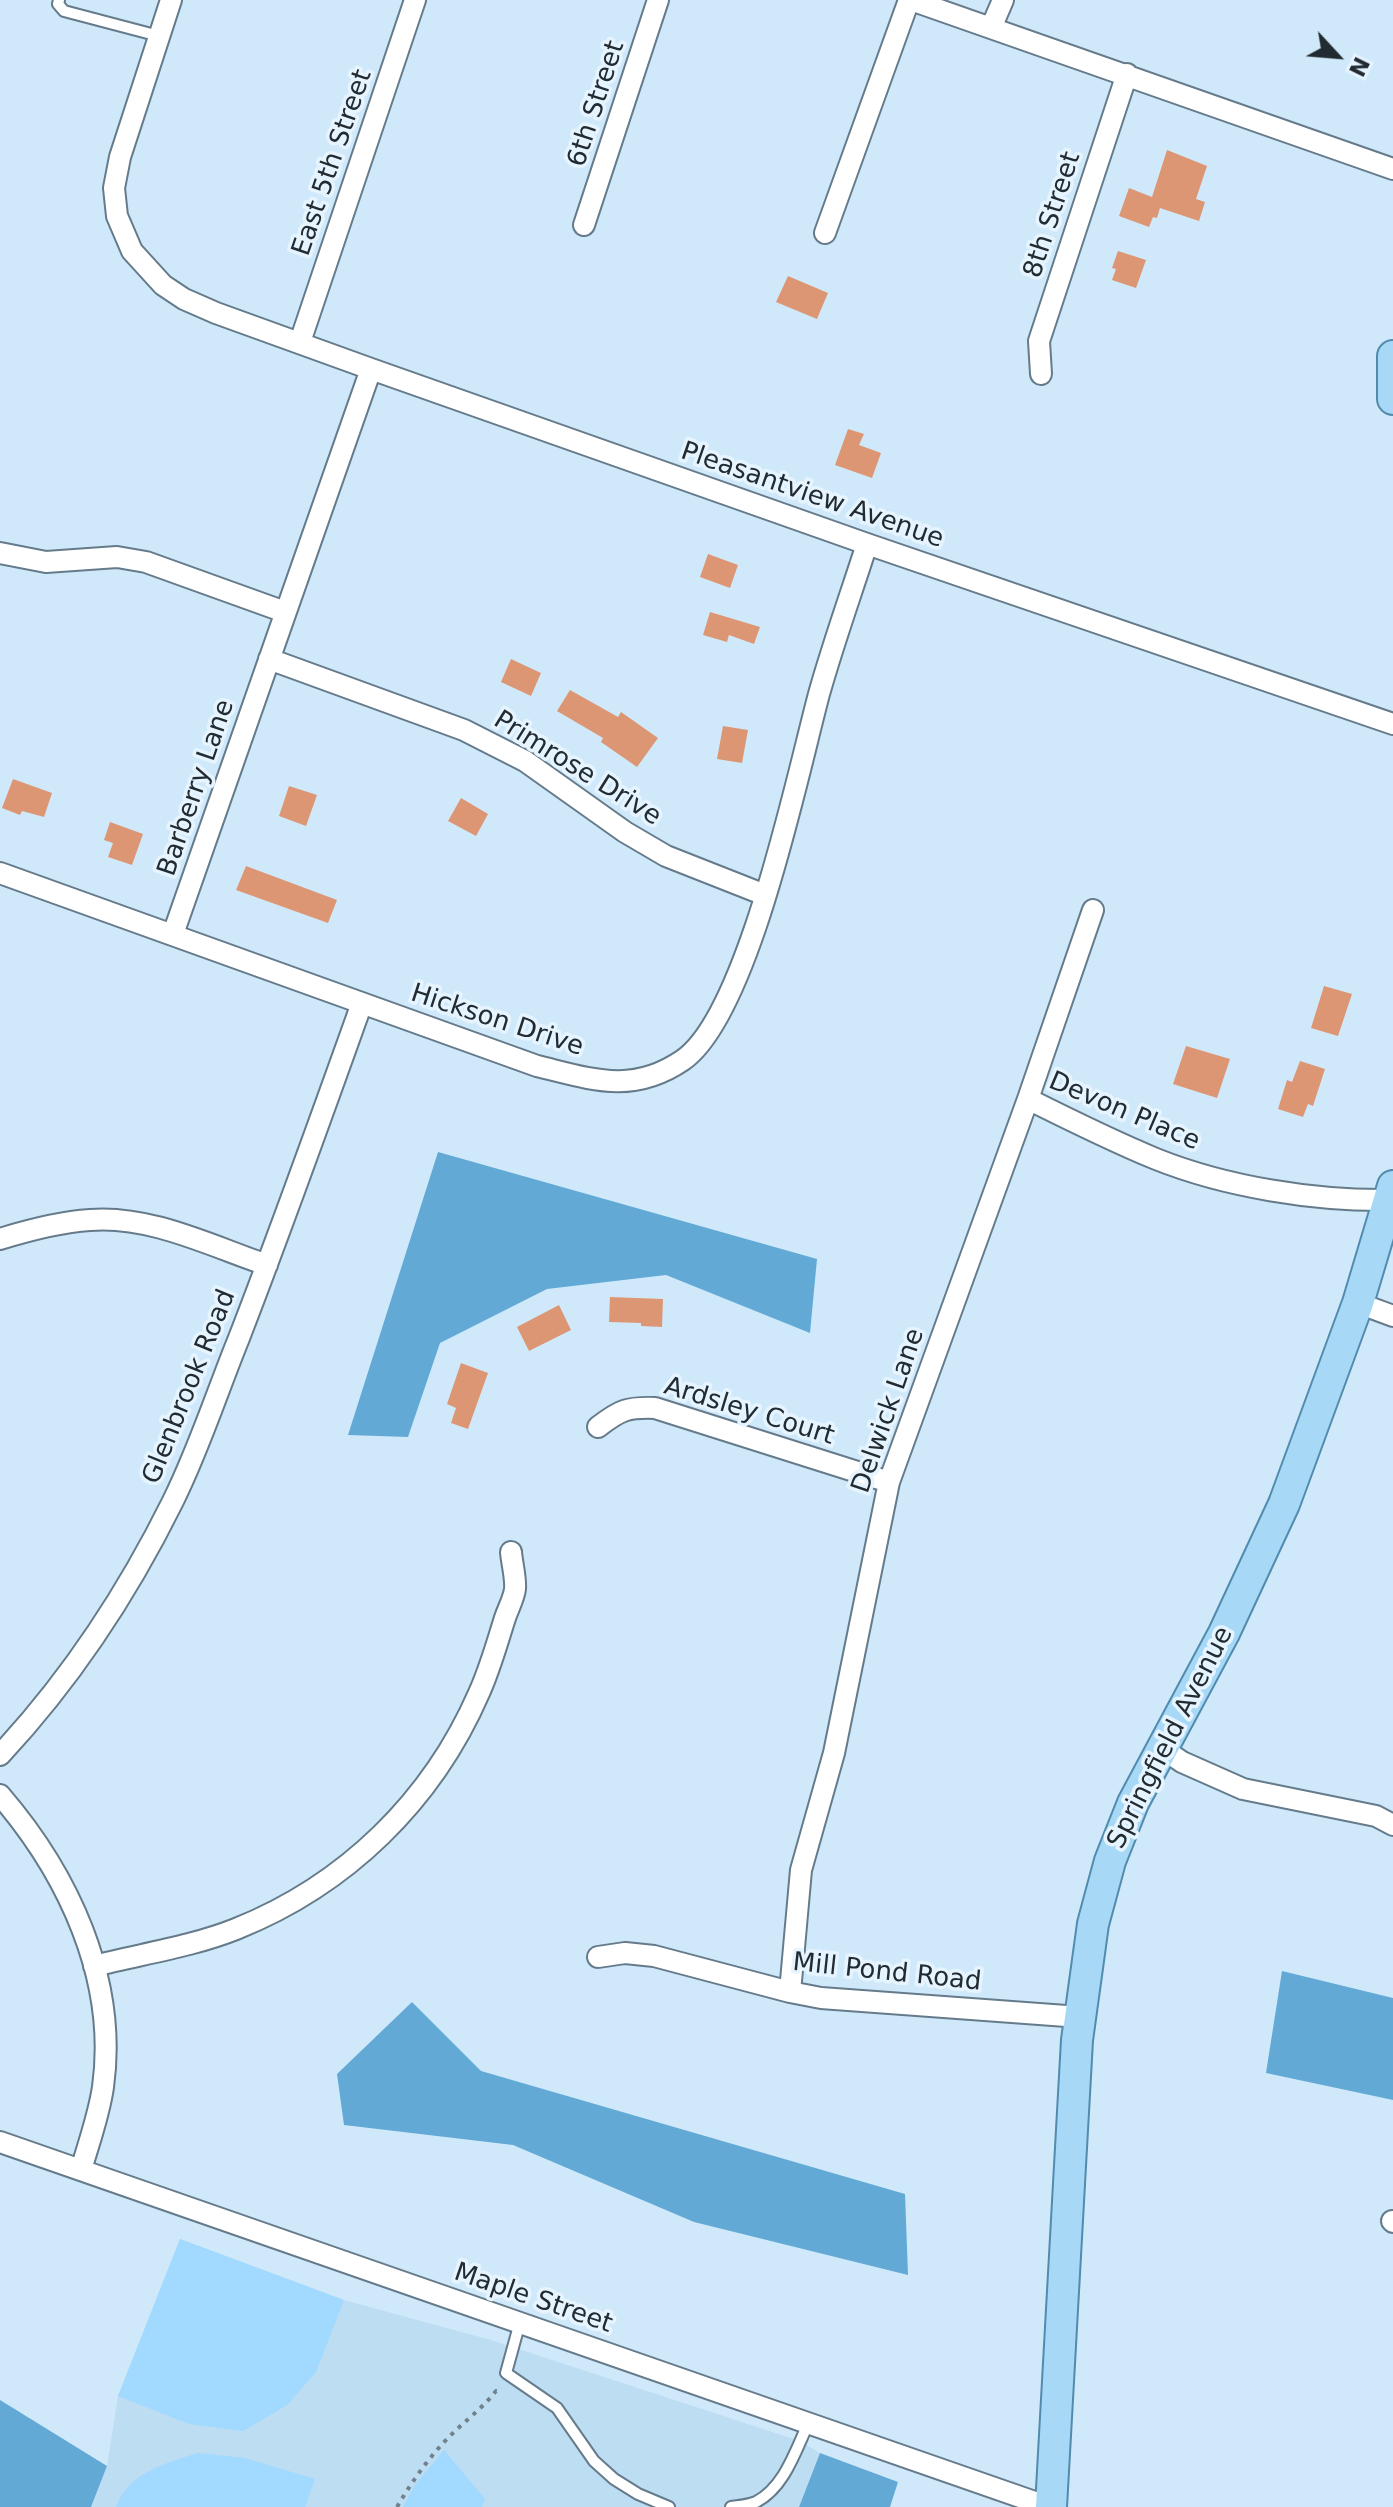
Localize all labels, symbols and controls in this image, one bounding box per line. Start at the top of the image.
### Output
north arrow [1297,16,1377,96]
street label: 6th Street [562,37,632,171]
text: N [1344,53,1374,80]
street label: East 5th Street [287,66,379,260]
street label: 8th Street [1018,148,1088,282]
street label: Pleasantview Avenue [677,436,947,556]
street label: Barberry Lane [152,696,242,880]
street label: Primrose Drive [487,705,667,833]
street label: Hickson Drive [407,978,587,1064]
street label: Devon Place [1044,1066,1204,1158]
street label: Glenbrook Road [137,1285,243,1489]
street label: Delwick Lane [846,1324,932,1498]
street label: Ardsley Court [660,1371,838,1453]
street label: Springfield Avenue [1102,1622,1240,1854]
street label: Mill Pond Road [791,1948,983,1998]
street label: Maple Street [450,2257,616,2341]

